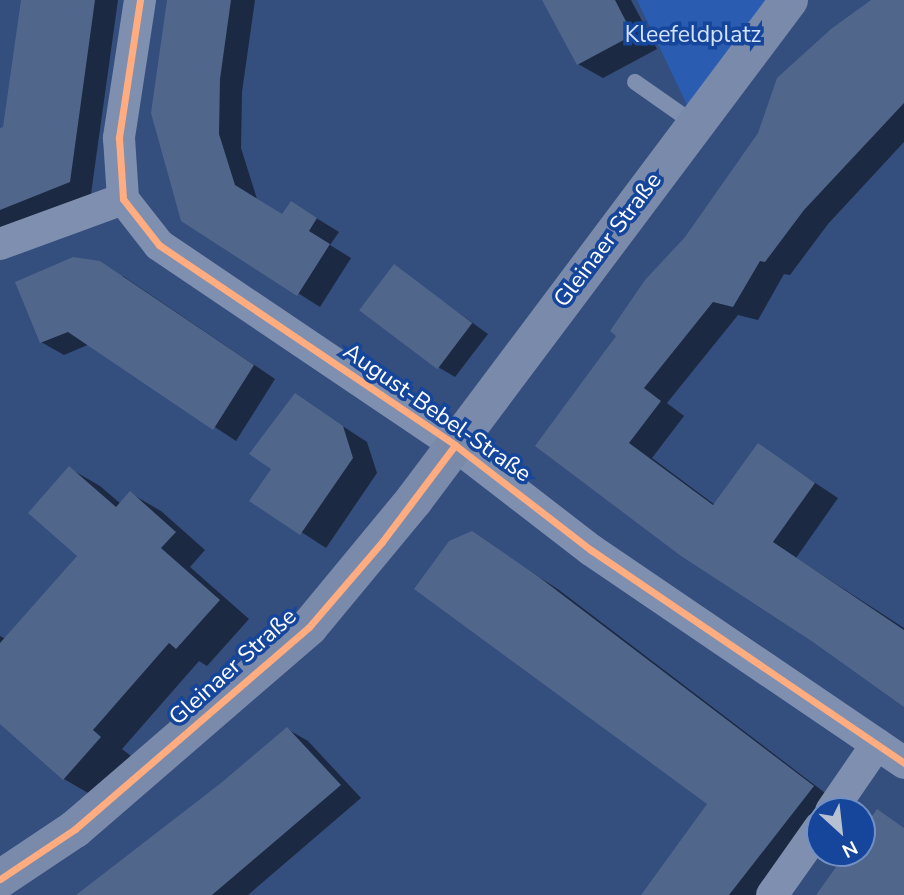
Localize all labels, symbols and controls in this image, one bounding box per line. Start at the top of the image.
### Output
park label: Kleefeldplatz [625,21,761,49]
street label: Gleinaer Straße [548,167,668,313]
street label: August-Bebel-Straße [338,338,536,488]
street label: Gleinaer Straße [164,603,302,731]
north arrow [806,797,876,867]
text: N [837,834,862,864]

